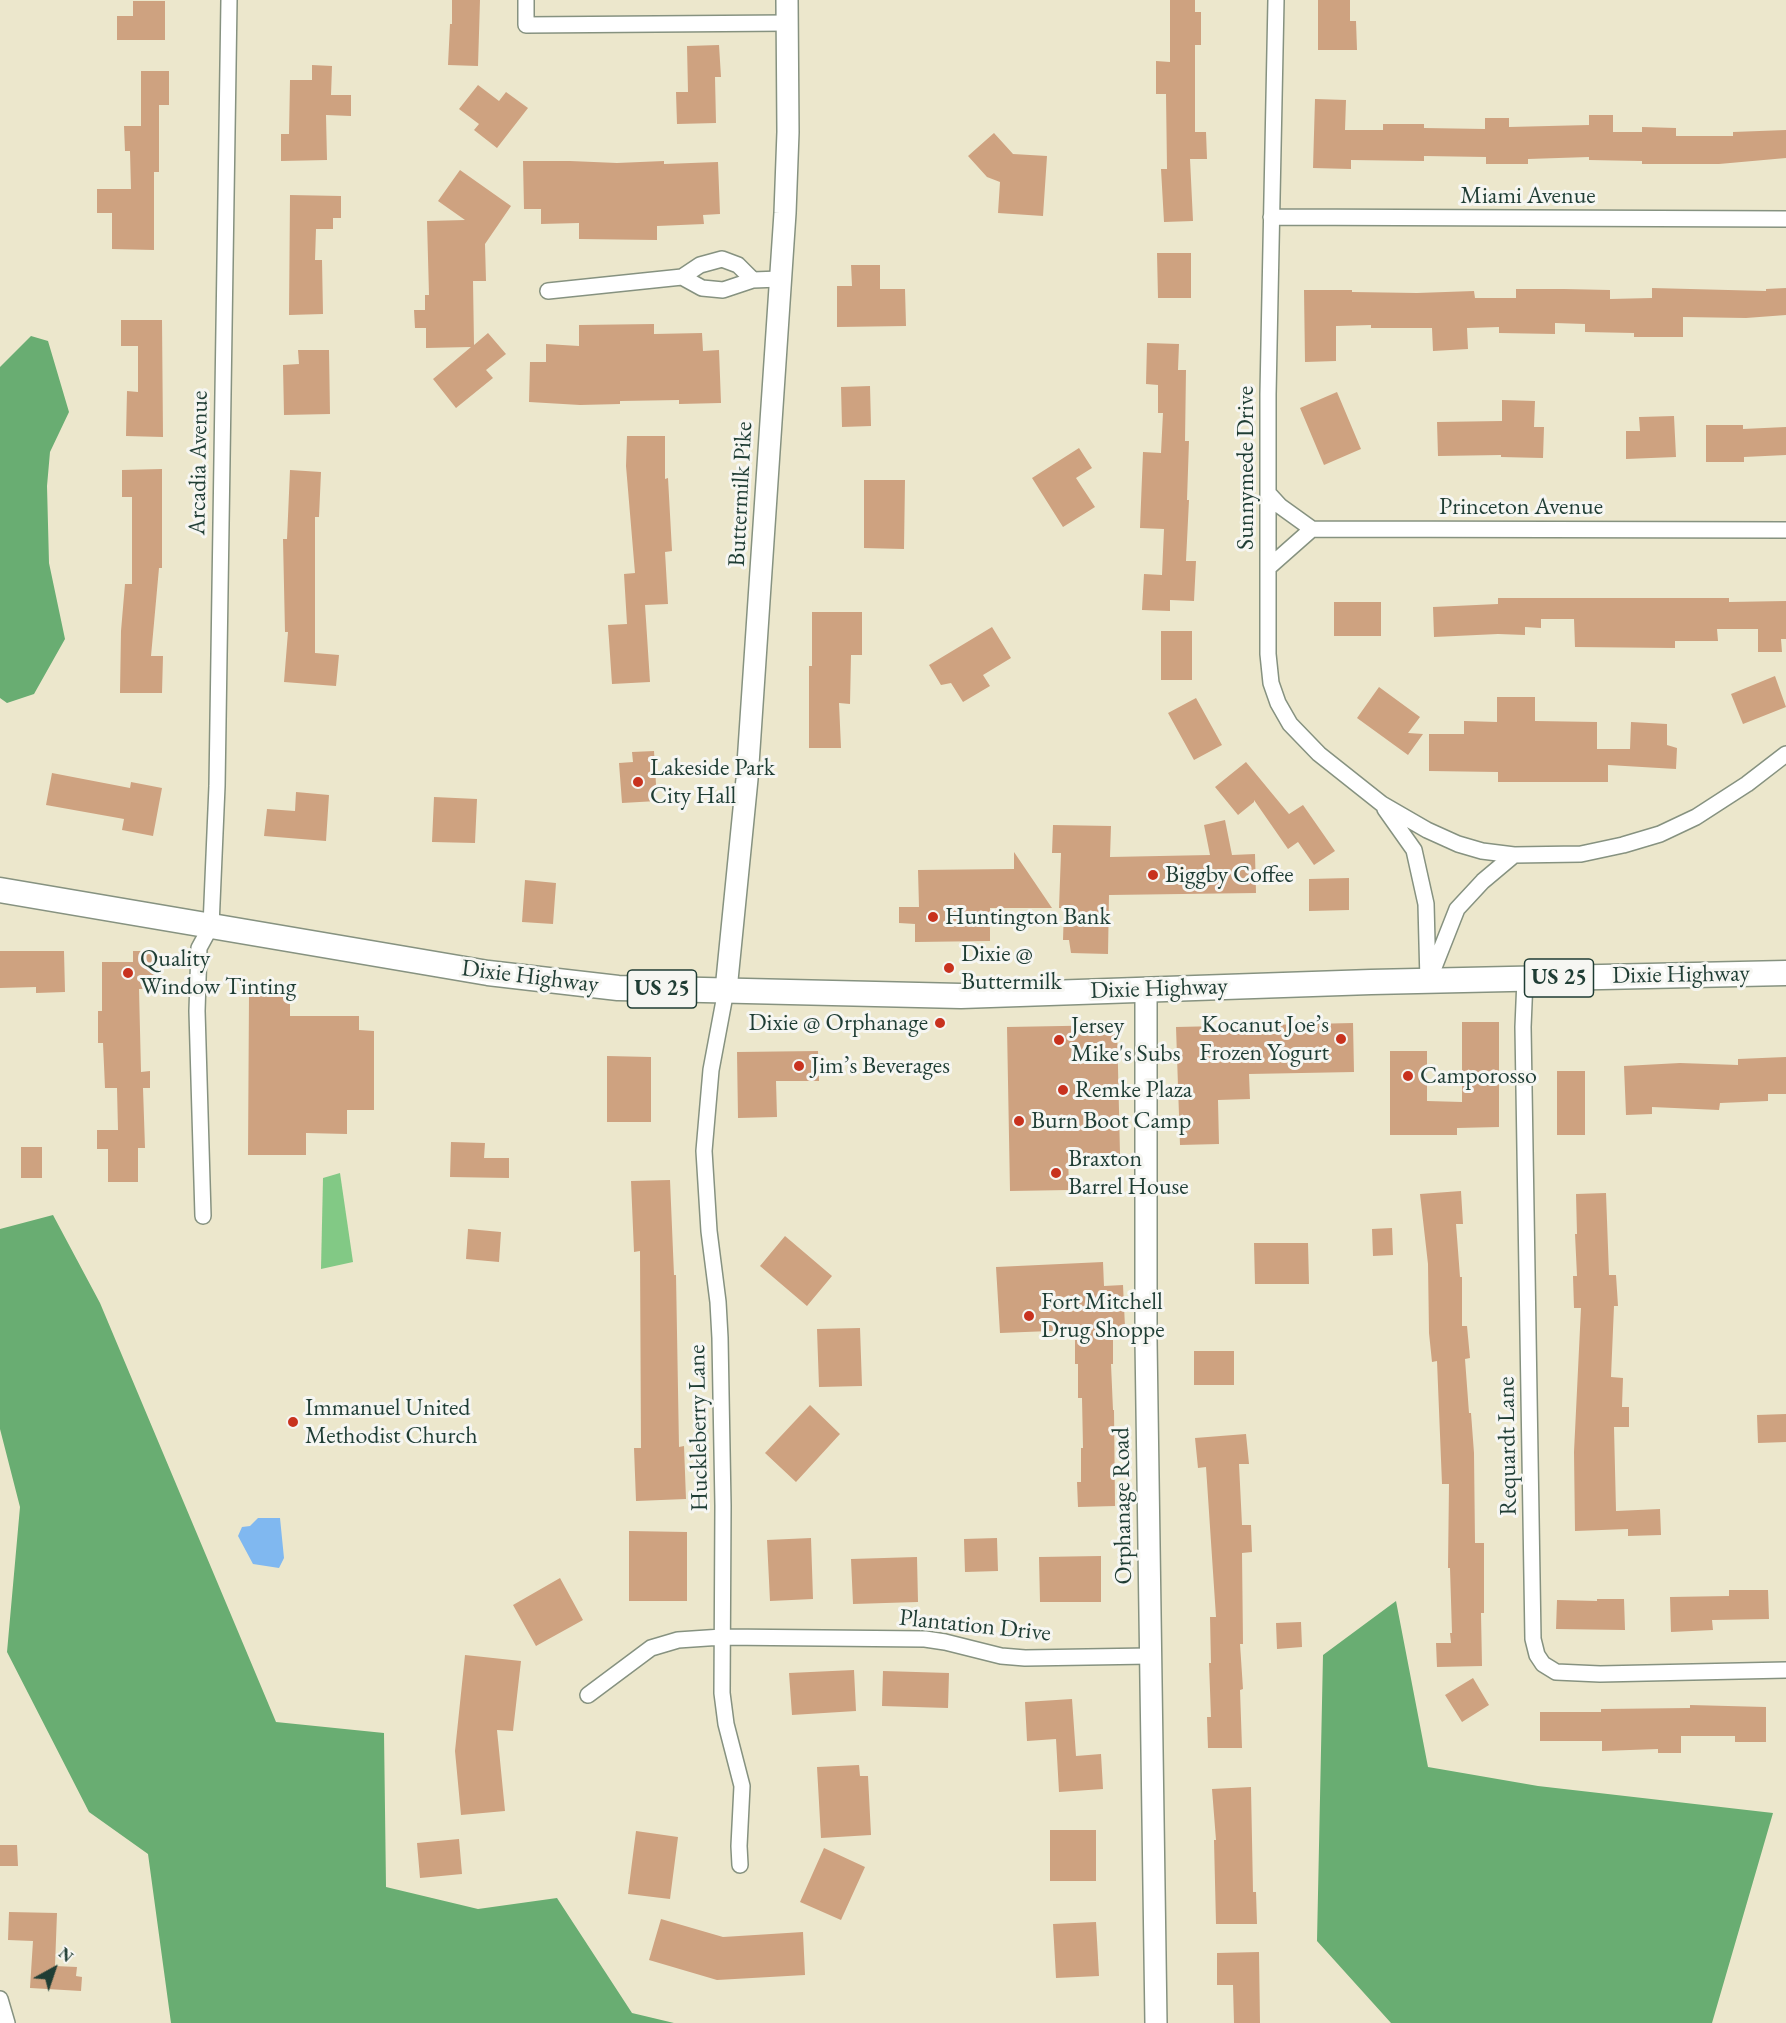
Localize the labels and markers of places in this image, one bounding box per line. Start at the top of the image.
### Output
place label: Lakeside Park City Hall [650,754,775,810]
marker: Lakeside Park City Hall [631,775,645,789]
place label: Biggby Coffee [1165,861,1294,889]
marker: Biggby Coffee [1146,868,1160,882]
place label: Huntington Bank [945,903,1111,931]
marker: Huntington Bank [926,910,940,924]
place label: Dixie @ Buttermilk [961,940,1062,996]
place label: Quality Window Tinting [140,945,296,1001]
marker: Dixie @ Buttermilk [942,961,956,975]
marker: Quality Window Tinting [121,966,135,980]
place label: Dixie @ Orphanage [748,1009,928,1037]
place label: Kocanut Joe’s Frozen Yogurt [1199,1011,1329,1067]
place label: Jersey Mike's Subs [1071,1012,1180,1068]
marker: Dixie @ Orphanage [933,1016,947,1030]
marker: Kocanut Joe’s Frozen Yogurt [1334,1032,1348,1046]
marker: Jersey Mike's Subs [1052,1033,1066,1047]
place label: Jim’s Beverages [811,1052,950,1080]
marker: Jim’s Beverages [792,1059,806,1073]
place label: Camporosso [1420,1062,1537,1090]
marker: Camporosso [1401,1069,1415,1083]
place label: Remke Plaza [1075,1076,1192,1104]
marker: Remke Plaza [1056,1083,1070,1097]
place label: Burn Boot Camp [1031,1107,1191,1135]
marker: Burn Boot Camp [1012,1114,1026,1128]
place label: Braxton Barrel House [1068,1145,1189,1201]
marker: Braxton Barrel House [1049,1166,1063,1180]
place label: Fort Mitchell Drug Shoppe [1041,1288,1165,1344]
marker: Fort Mitchell Drug Shoppe [1022,1309,1036,1323]
place label: Immanuel United Methodist Church [305,1394,478,1450]
marker: Immanuel United Methodist Church [286,1415,300,1429]

